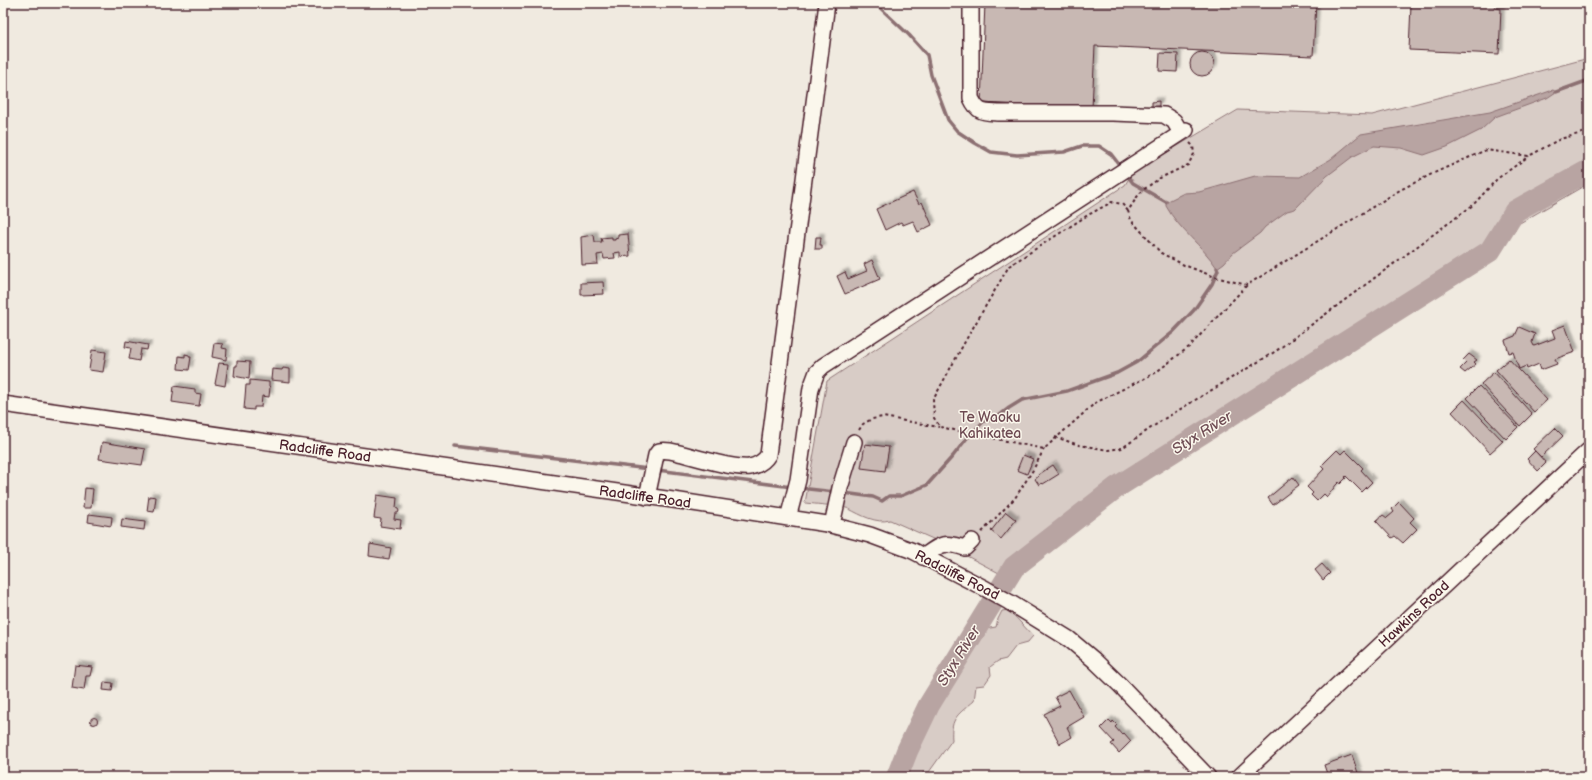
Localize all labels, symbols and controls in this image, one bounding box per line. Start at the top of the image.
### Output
water label: Styx River [1168,406,1237,459]
park label: Te Waoku Kahikatea [959,409,1021,442]
street label: Radcliffe Road [278,436,372,466]
street label: Radcliffe Road [598,482,692,512]
street label: Radcliffe Road [912,546,1002,604]
street label: Hawkins Road [1375,577,1453,651]
water label: Styx River [933,621,986,690]

